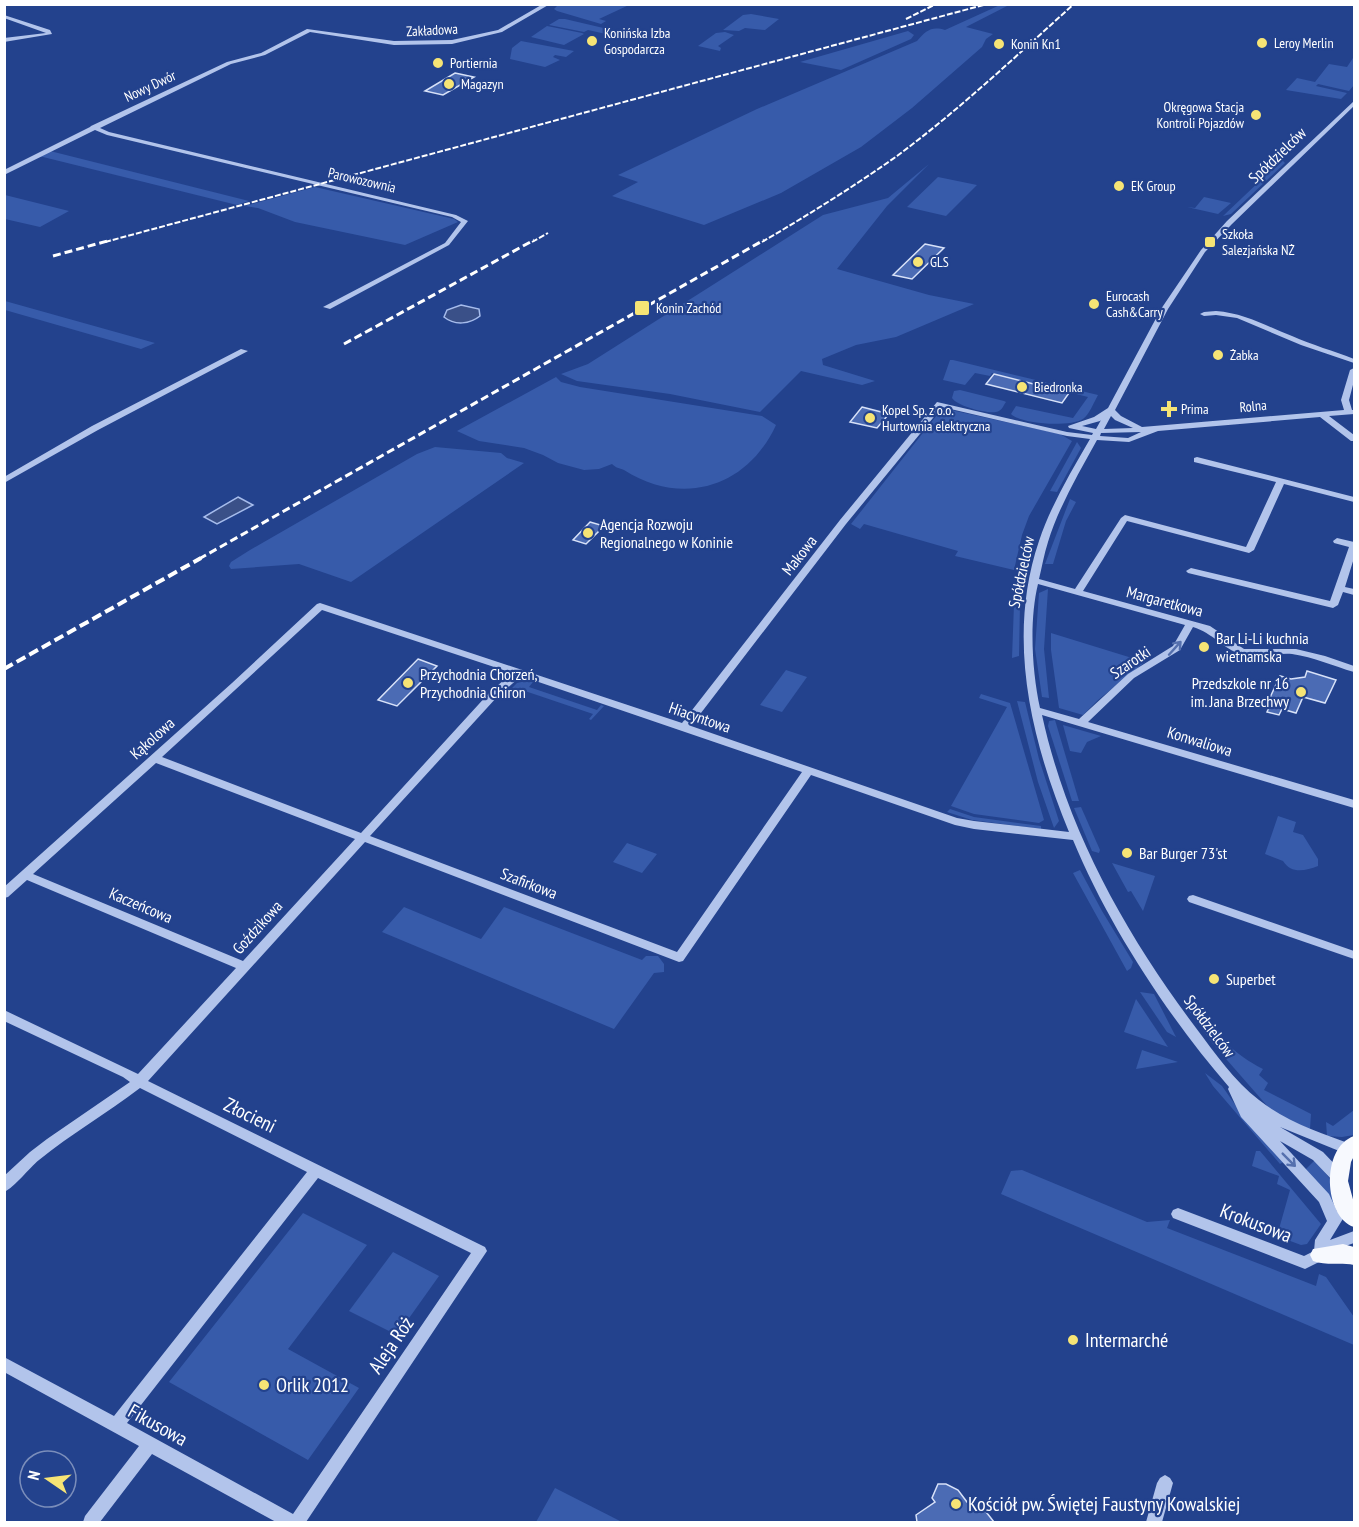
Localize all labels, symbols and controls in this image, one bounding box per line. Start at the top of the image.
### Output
street label: Zakładowa [406,20,458,40]
place label: Konińska Izba Gospodarcza [604,24,670,58]
marker: Konińska Izba Gospodarcza [585,34,599,48]
place label: Leroy Merlin [1274,34,1334,52]
place label: Konin Kn1 [1011,35,1061,53]
marker: Leroy Merlin [1255,36,1269,50]
marker: Konin Kn1 [992,37,1006,51]
place label: Portiernia [450,54,497,72]
marker: Portiernia [431,56,445,70]
street label: Nowy Dwór [121,66,179,106]
place label: Magazyn [461,75,504,93]
marker: Magazyn [442,77,456,91]
place label: Okręgowa Stacja Kontroli Pojazdów [1157,98,1245,132]
marker: Okręgowa Stacja Kontroli Pojazdów [1249,108,1263,122]
street label: Spółdzielców [1244,122,1310,187]
street label: Parowozownia [326,163,398,197]
place label: EK Group [1131,177,1175,195]
marker: EK Group [1112,179,1126,193]
place label: Szkoła Salezjańska NŻ [1222,225,1295,259]
marker: Szkoła Salezjańska NŻ [1203,235,1217,249]
place label: GLS [930,253,949,271]
marker: GLS [911,255,925,269]
place label: Eurocash Cash&Carry [1106,287,1163,321]
marker: Eurocash Cash&Carry [1087,297,1101,311]
marker: Konin Zachód [633,299,651,317]
place label: Konin Zachód [656,299,721,317]
place label: Żabka [1230,346,1259,364]
marker: Żabka [1211,348,1225,362]
place label: Biedronka [1034,378,1083,396]
marker: Biedronka [1015,380,1029,394]
street label: Rolna [1239,396,1267,416]
place label: Prima [1181,400,1209,418]
place label: Kopel Sp. z o.o. Hurtownia elektryczna [882,401,990,435]
marker: Prima [1162,402,1176,416]
marker: Kopel Sp. z o.o. Hurtownia elektryczna [863,411,877,425]
place label: Agencja Rozwoju Regionalnego w Koninie [600,514,733,552]
marker: Agencja Rozwoju Regionalnego w Koninie [581,526,595,540]
street label: Makowa [777,531,821,579]
street label: Spółdzielców [1004,534,1038,610]
street label: Margaretkowa [1125,581,1205,621]
place label: Bar Li-Li kuchnia wietnamska [1216,628,1309,666]
one-way arrow [1168,640,1182,655]
marker: Bar Li-Li kuchnia wietnamska [1197,640,1211,654]
street label: Szarotki [1106,641,1154,683]
place label: Przychodnia Chorzeń, Przychodnia Chiron [420,664,538,702]
place label: Przedszkole nr 16 im. Jana Brzechwy [1191,673,1289,711]
marker: Przychodnia Chorzeń, Przychodnia Chiron [401,676,415,690]
marker: Przedszkole nr 16 im. Jana Brzechwy [1294,685,1308,699]
street label: Hiacyntowa [667,697,733,737]
street label: Kąkolowa [126,713,178,763]
street label: Konwaliowa [1165,722,1235,760]
place label: Bar Burger 73'st [1139,843,1228,863]
marker: Bar Burger 73'st [1120,846,1134,860]
street label: Szafirkowa [498,863,560,903]
street label: Kaczeńcowa [106,883,176,927]
street label: Goździkowa [228,896,286,958]
place label: Superbet [1226,969,1276,989]
marker: Superbet [1207,972,1221,986]
street label: Spółdzielców [1180,991,1240,1061]
street label: Złocieni [220,1091,280,1139]
one-way arrow [1282,1153,1297,1168]
street label: Krokusowa [1216,1197,1296,1249]
street label: Aleja Róż [363,1311,419,1379]
place label: Intermarché [1085,1327,1168,1353]
marker: Intermarché [1066,1333,1080,1347]
place label: Orlik 2012 [276,1372,349,1398]
marker: Orlik 2012 [257,1378,271,1392]
street label: Fikusowa [124,1398,192,1452]
north arrow [18,1449,78,1509]
text: N [23,1469,44,1482]
place label: Kościół pw. Świętej Faustyny Kowalskiej [968,1491,1240,1517]
marker: Kościół pw. Świętej Faustyny Kowalskiej [949,1497,963,1511]

